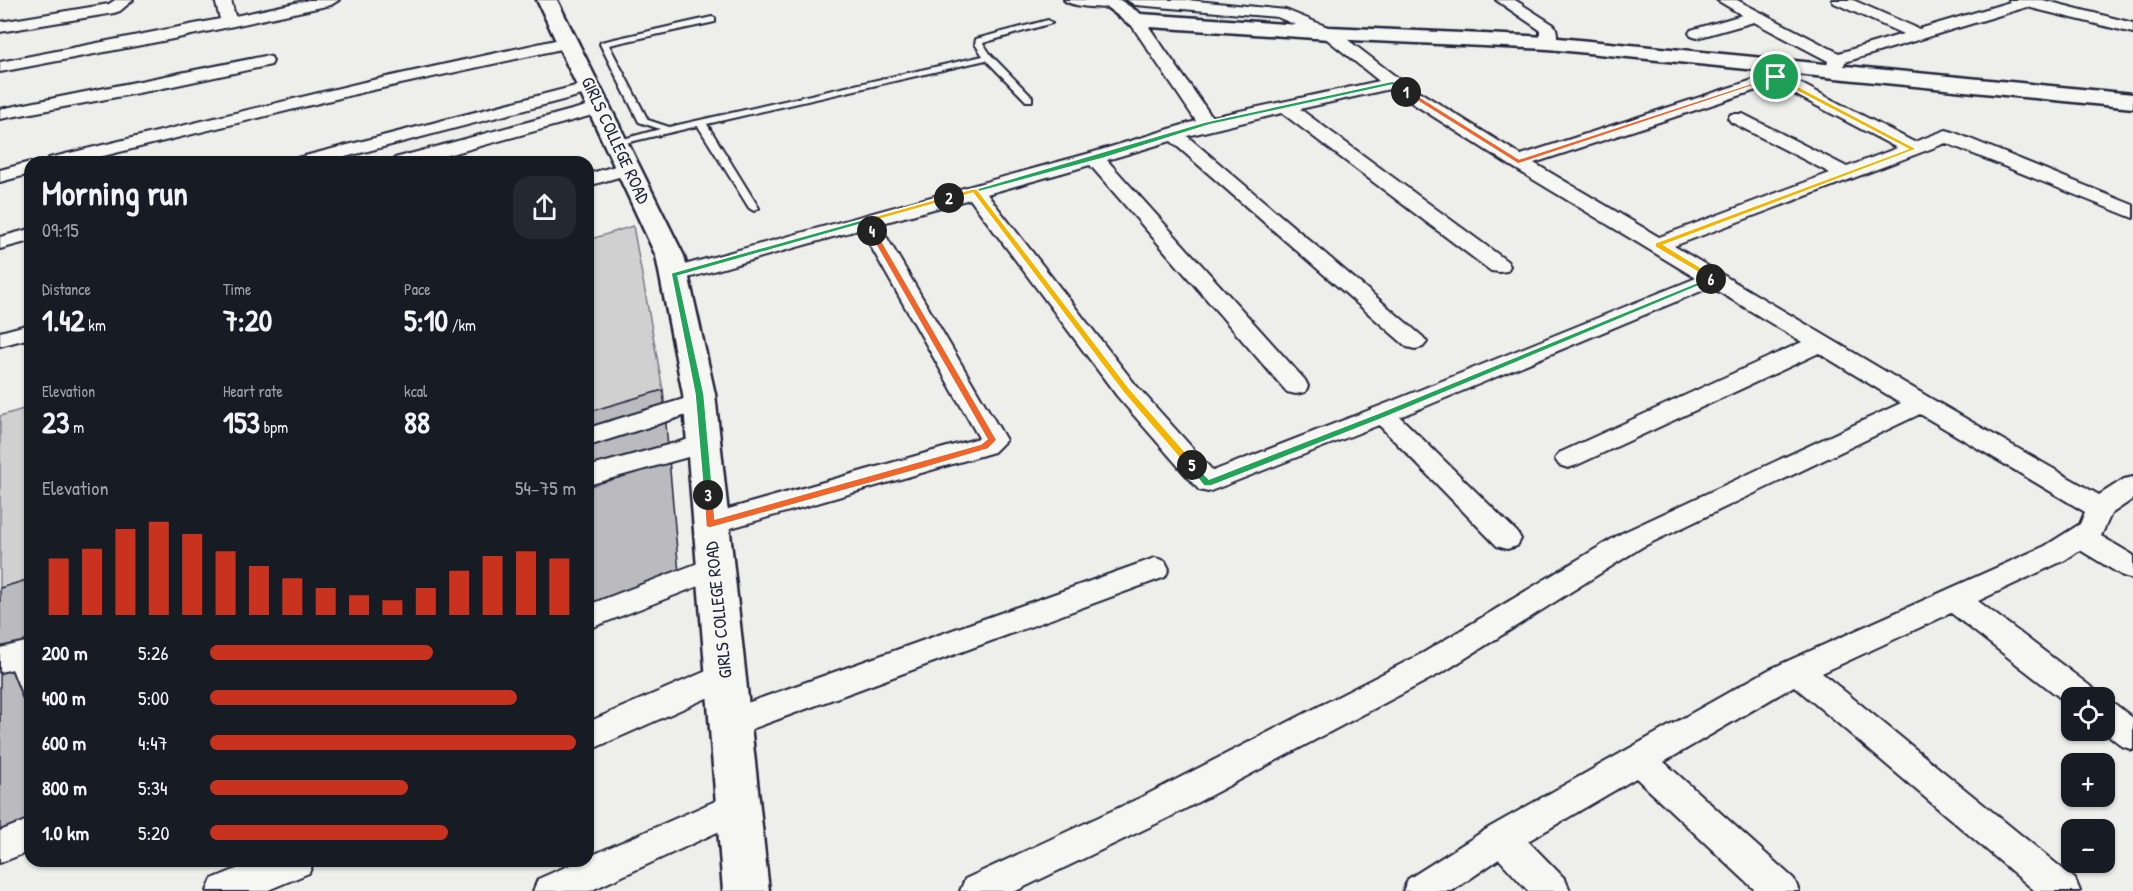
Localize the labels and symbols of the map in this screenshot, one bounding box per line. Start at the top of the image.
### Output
pin [1750,51,1801,102]
street label: GIRLS COLLEGE ROAD [576,72,657,208]
pin: 1 [1391,77,1421,107]
pin: 2 [934,183,964,213]
pin: 4 [857,216,887,246]
pin: 6 [1696,264,1726,294]
pin: 5 [1177,450,1207,480]
pin: 3 [693,480,723,510]
street label: GIRLS COLLEGE ROAD [698,540,738,680]

